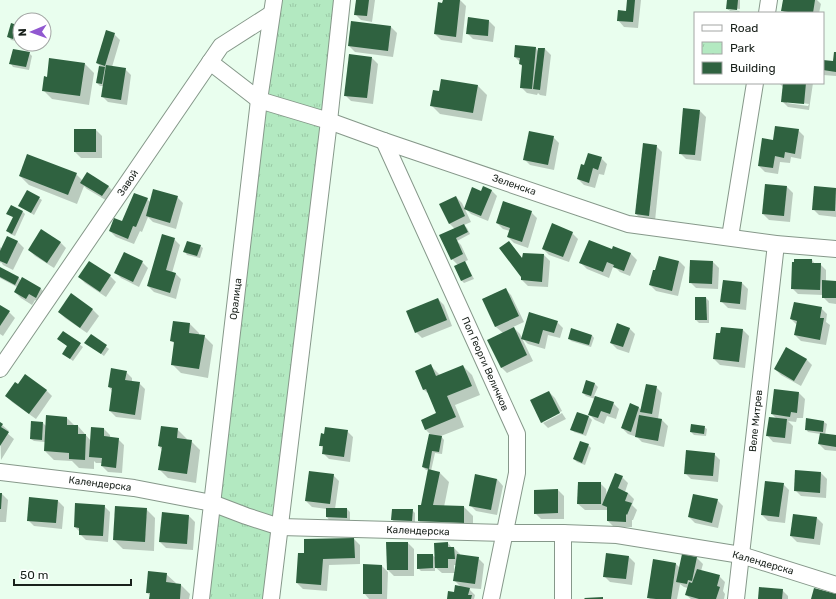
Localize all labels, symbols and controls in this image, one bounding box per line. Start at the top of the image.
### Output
north arrow [12,12,52,52]
legend [694,12,824,84]
text: Road [730,21,758,35]
text: N [16,28,29,37]
text: Park [730,41,756,55]
text: Building [730,61,776,75]
street label: Завой [115,168,141,198]
street label: Зеленска [490,172,538,198]
street label: Оралица [227,278,245,320]
street label: Поп Георги Величков [459,315,511,413]
street label: Веле Митрев [747,389,765,453]
street label: Календерска [68,474,132,494]
street label: Календерска [386,524,450,538]
street label: Календерска [731,548,795,578]
scale bar [14,561,131,587]
text: 50 m [20,568,48,582]

